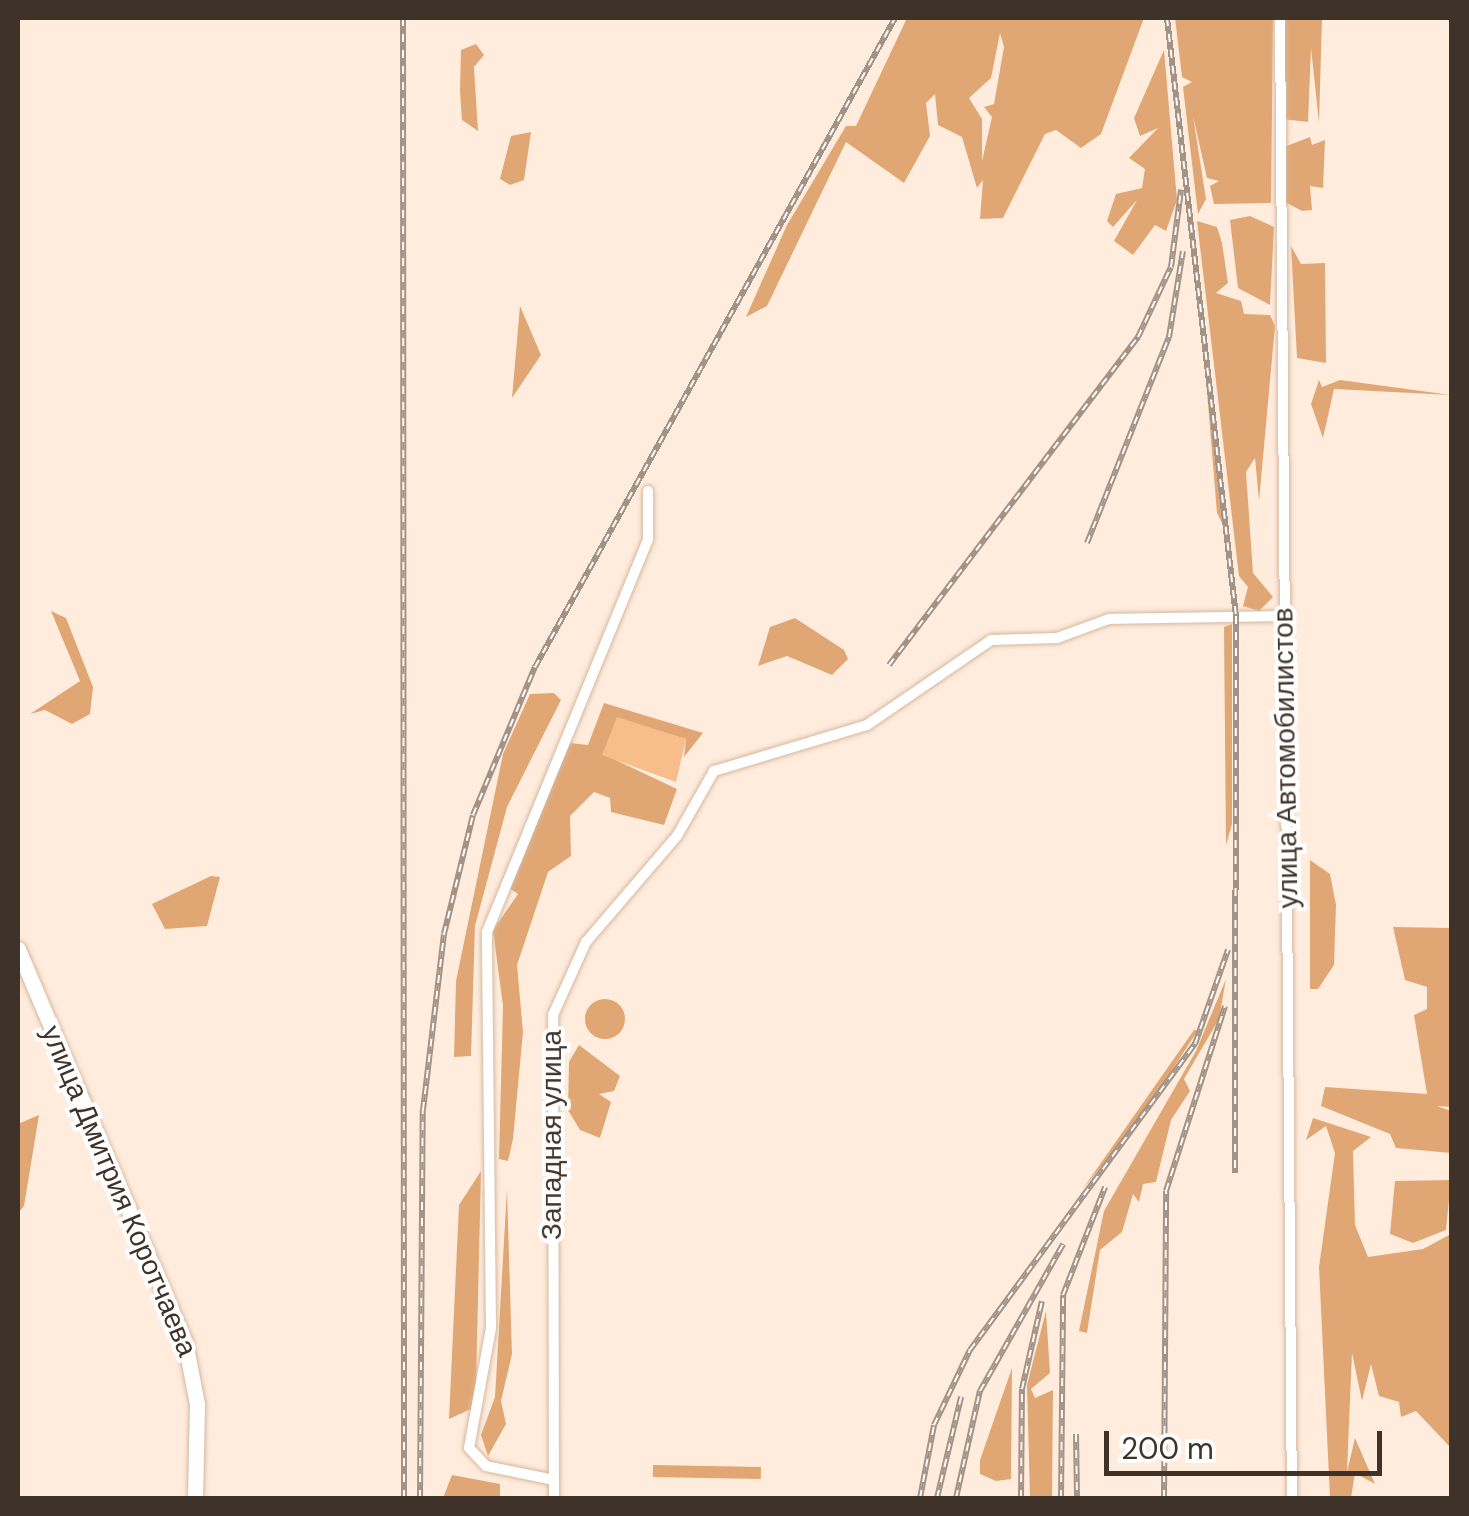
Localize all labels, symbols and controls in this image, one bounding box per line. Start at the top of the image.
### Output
street label: улица Автомобилистов [1267,607,1305,909]
street label: улица Дмитрия Коротчаева [34,1021,204,1361]
street label: Западная улица [535,1030,569,1240]
scale bar [1109,1411,1386,1473]
text: 200 m [1121,1429,1214,1468]

